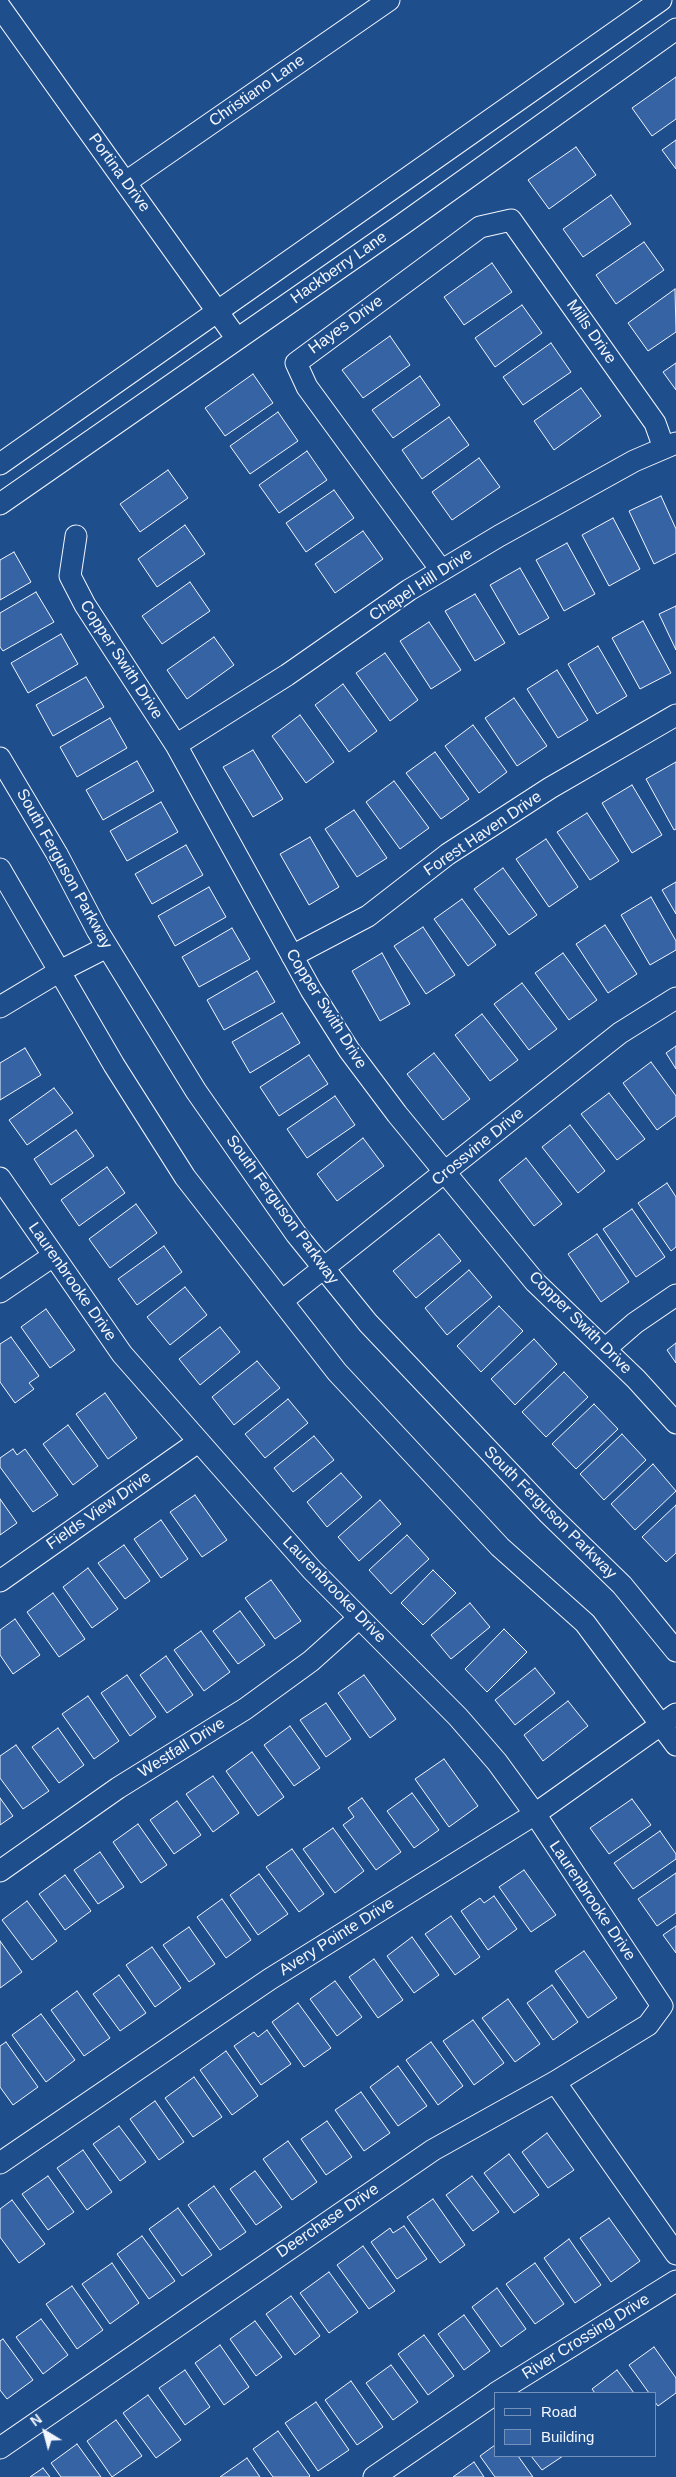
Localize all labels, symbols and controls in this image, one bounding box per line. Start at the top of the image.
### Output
street label: Christiano Lane [206,51,308,131]
street label: Portina Drive [84,130,154,216]
street label: Hackberry Lane [287,228,391,308]
street label: Hayes Drive [305,292,387,358]
street label: Mills Drive [562,296,620,368]
street label: Chapel Hill Drive [366,545,476,625]
street label: Copper Swith Drive [75,597,167,723]
street label: South Ferguson Parkway [12,786,116,952]
street label: Forest Haven Drive [421,788,545,880]
street label: Copper Swith Drive [281,945,371,1073]
street label: Crossvine Drive [428,1104,528,1190]
street label: South Ferguson Parkway [221,1132,343,1288]
street label: Laurenbrooke Drive [24,1219,120,1345]
street label: Copper Swith Drive [524,1267,636,1379]
street label: South Ferguson Parkway [480,1443,620,1583]
street label: Fields View Drive [43,1468,155,1554]
street label: Laurenbrooke Drive [278,1533,390,1647]
street label: Westfall Drive [135,1714,229,1782]
street label: Laurenbrooke Drive [545,1837,639,1965]
street label: Avery Pointe Drive [276,1894,398,1980]
street label: Deerchase Drive [273,2180,383,2262]
street label: River Crossing Drive [519,2290,653,2384]
legend [493,2392,656,2457]
text: Road [541,2403,577,2420]
north arrow [20,2407,70,2457]
text: N [27,2411,45,2429]
text: Building [541,2428,594,2445]

